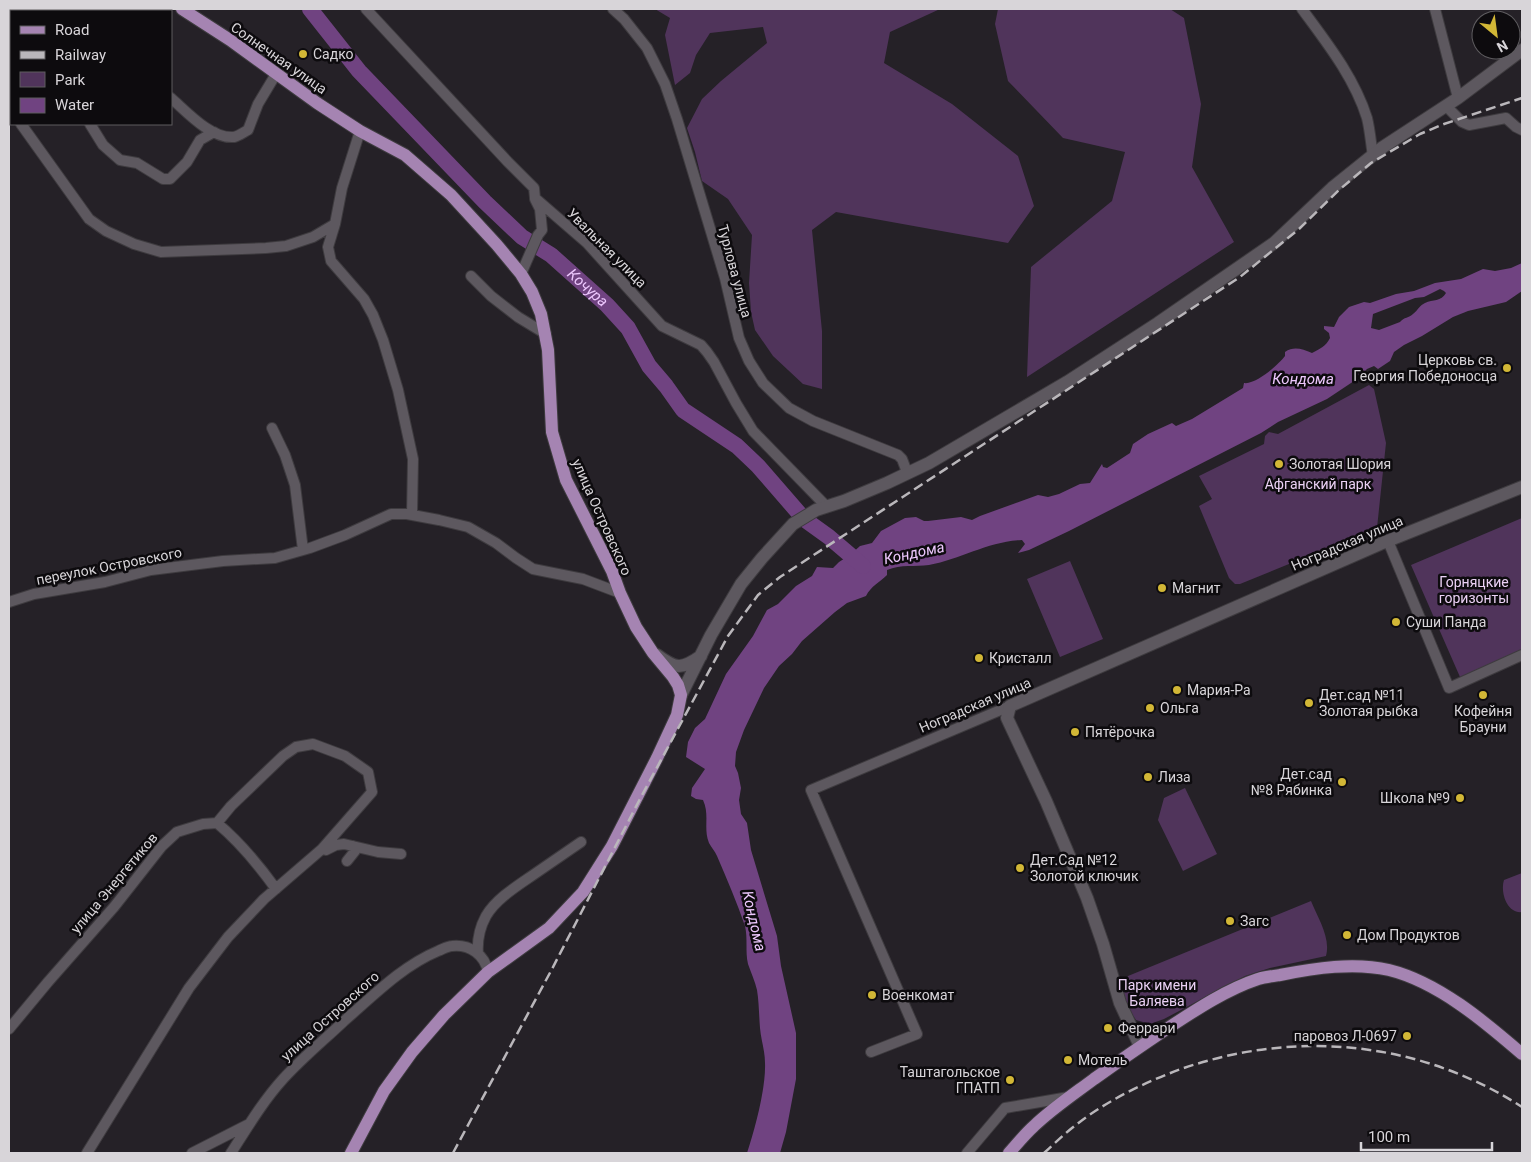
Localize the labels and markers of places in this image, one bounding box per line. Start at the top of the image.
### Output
place label: Садко [313,46,354,62]
marker: Садко [297,48,309,60]
place label: Церковь св. Георгия Победоносца [1353,352,1497,384]
marker: Церковь св. Георгия Победоносца [1501,362,1513,374]
place label: Золотая Шория [1289,456,1391,472]
marker: Золотая Шория [1273,458,1285,470]
place label: Магнит [1172,580,1221,596]
marker: Магнит [1156,582,1168,594]
place label: Суши Панда [1406,614,1486,630]
marker: Суши Панда [1390,616,1402,628]
place label: Кристалл [989,650,1052,666]
marker: Кристалл [973,652,985,664]
place label: Мария-Ра [1187,682,1251,698]
marker: Мария-Ра [1171,684,1183,696]
place label: Дет.сад №11 Золотая рыбка [1319,687,1418,719]
marker: Кофейня Брауни [1477,689,1489,701]
marker: Дет.сад №11 Золотая рыбка [1303,697,1315,709]
place label: Ольга [1160,700,1199,716]
marker: Ольга [1144,702,1156,714]
place label: Кофейня Брауни [1454,703,1512,735]
place label: Пятёрочка [1085,724,1155,740]
marker: Пятёрочка [1069,726,1081,738]
place label: Дет.сад №8 Рябинка [1251,766,1333,798]
place label: Лиза [1158,769,1191,785]
marker: Лиза [1142,771,1154,783]
marker: Дет.сад №8 Рябинка [1336,776,1348,788]
place label: Школа №9 [1380,790,1450,806]
marker: Школа №9 [1454,792,1466,804]
place label: Дет.Сад №12 Золотой ключик [1030,852,1139,884]
marker: Дет.Сад №12 Золотой ключик [1014,862,1026,874]
place label: Загс [1240,913,1269,929]
marker: Загс [1224,915,1236,927]
place label: Дом Продуктов [1357,927,1460,943]
marker: Дом Продуктов [1341,929,1353,941]
place label: Военкомат [882,987,955,1003]
marker: Военкомат [866,989,878,1001]
place label: Феррари [1118,1020,1176,1036]
marker: Феррари [1102,1022,1114,1034]
place label: паровоз Л-0697 [1294,1028,1397,1044]
marker: паровоз Л-0697 [1401,1030,1413,1042]
place label: Мотель [1078,1052,1127,1068]
marker: Мотель [1062,1054,1074,1066]
place label: Таштагольское ГПАТП [900,1064,1000,1096]
marker: Таштагольское ГПАТП [1004,1074,1016,1086]

